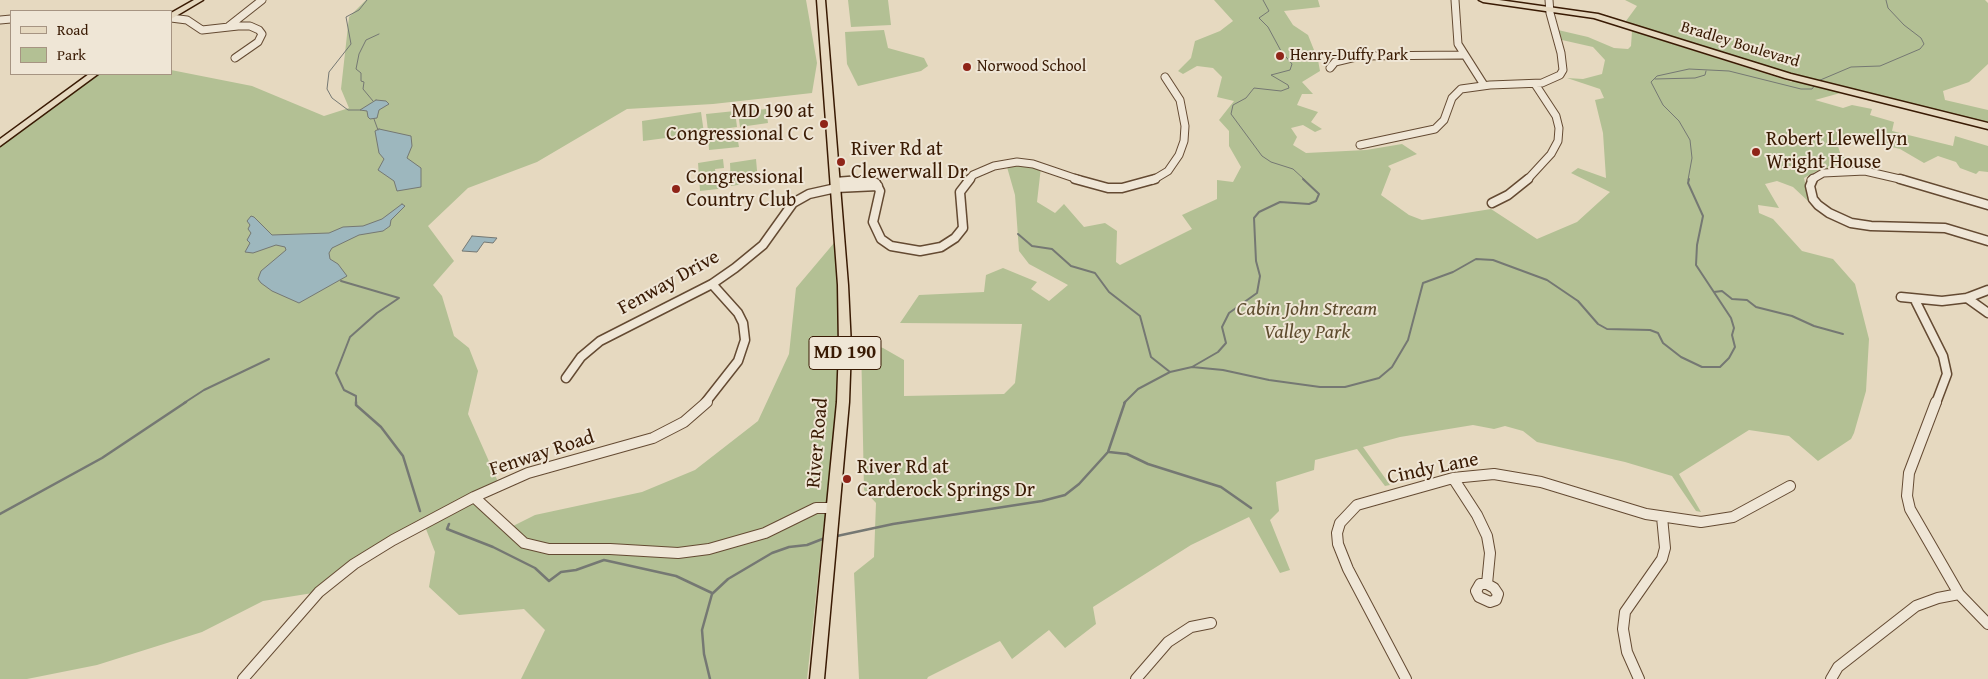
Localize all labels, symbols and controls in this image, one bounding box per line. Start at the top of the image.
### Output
legend [10,10,172,75]
street label: Bradley Boulevard [1678,18,1802,72]
text: Road [57,19,88,40]
text: Park [57,44,86,65]
place label: Henry-Duffy Park [1290,46,1408,66]
marker: Henry-Duffy Park [1274,50,1286,62]
place label: Norwood School [977,57,1086,77]
marker: Norwood School [961,61,973,73]
place label: MD 190 at Congressional C C [666,100,814,147]
marker: MD 190 at Congressional C C [818,118,830,130]
place label: Robert Llewellyn Wright House [1766,128,1908,175]
place label: River Rd at Clewerwall Dr [851,138,968,185]
marker: Robert Llewellyn Wright House [1750,146,1762,158]
marker: River Rd at Clewerwall Dr [835,156,847,168]
place label: Congressional Country Club [686,166,804,213]
marker: Congressional Country Club [670,183,682,195]
street label: Fenway Drive [614,245,724,321]
park label: Cabin John Stream Valley Park [1237,298,1377,345]
road number: MD 190 [809,336,881,369]
street label: River Road [802,397,834,489]
street label: Fenway Road [486,426,598,482]
street label: Cindy Lane [1385,448,1481,490]
place label: River Rd at Carderock Springs Dr [857,456,1035,503]
marker: River Rd at Carderock Springs Dr [841,473,853,485]

